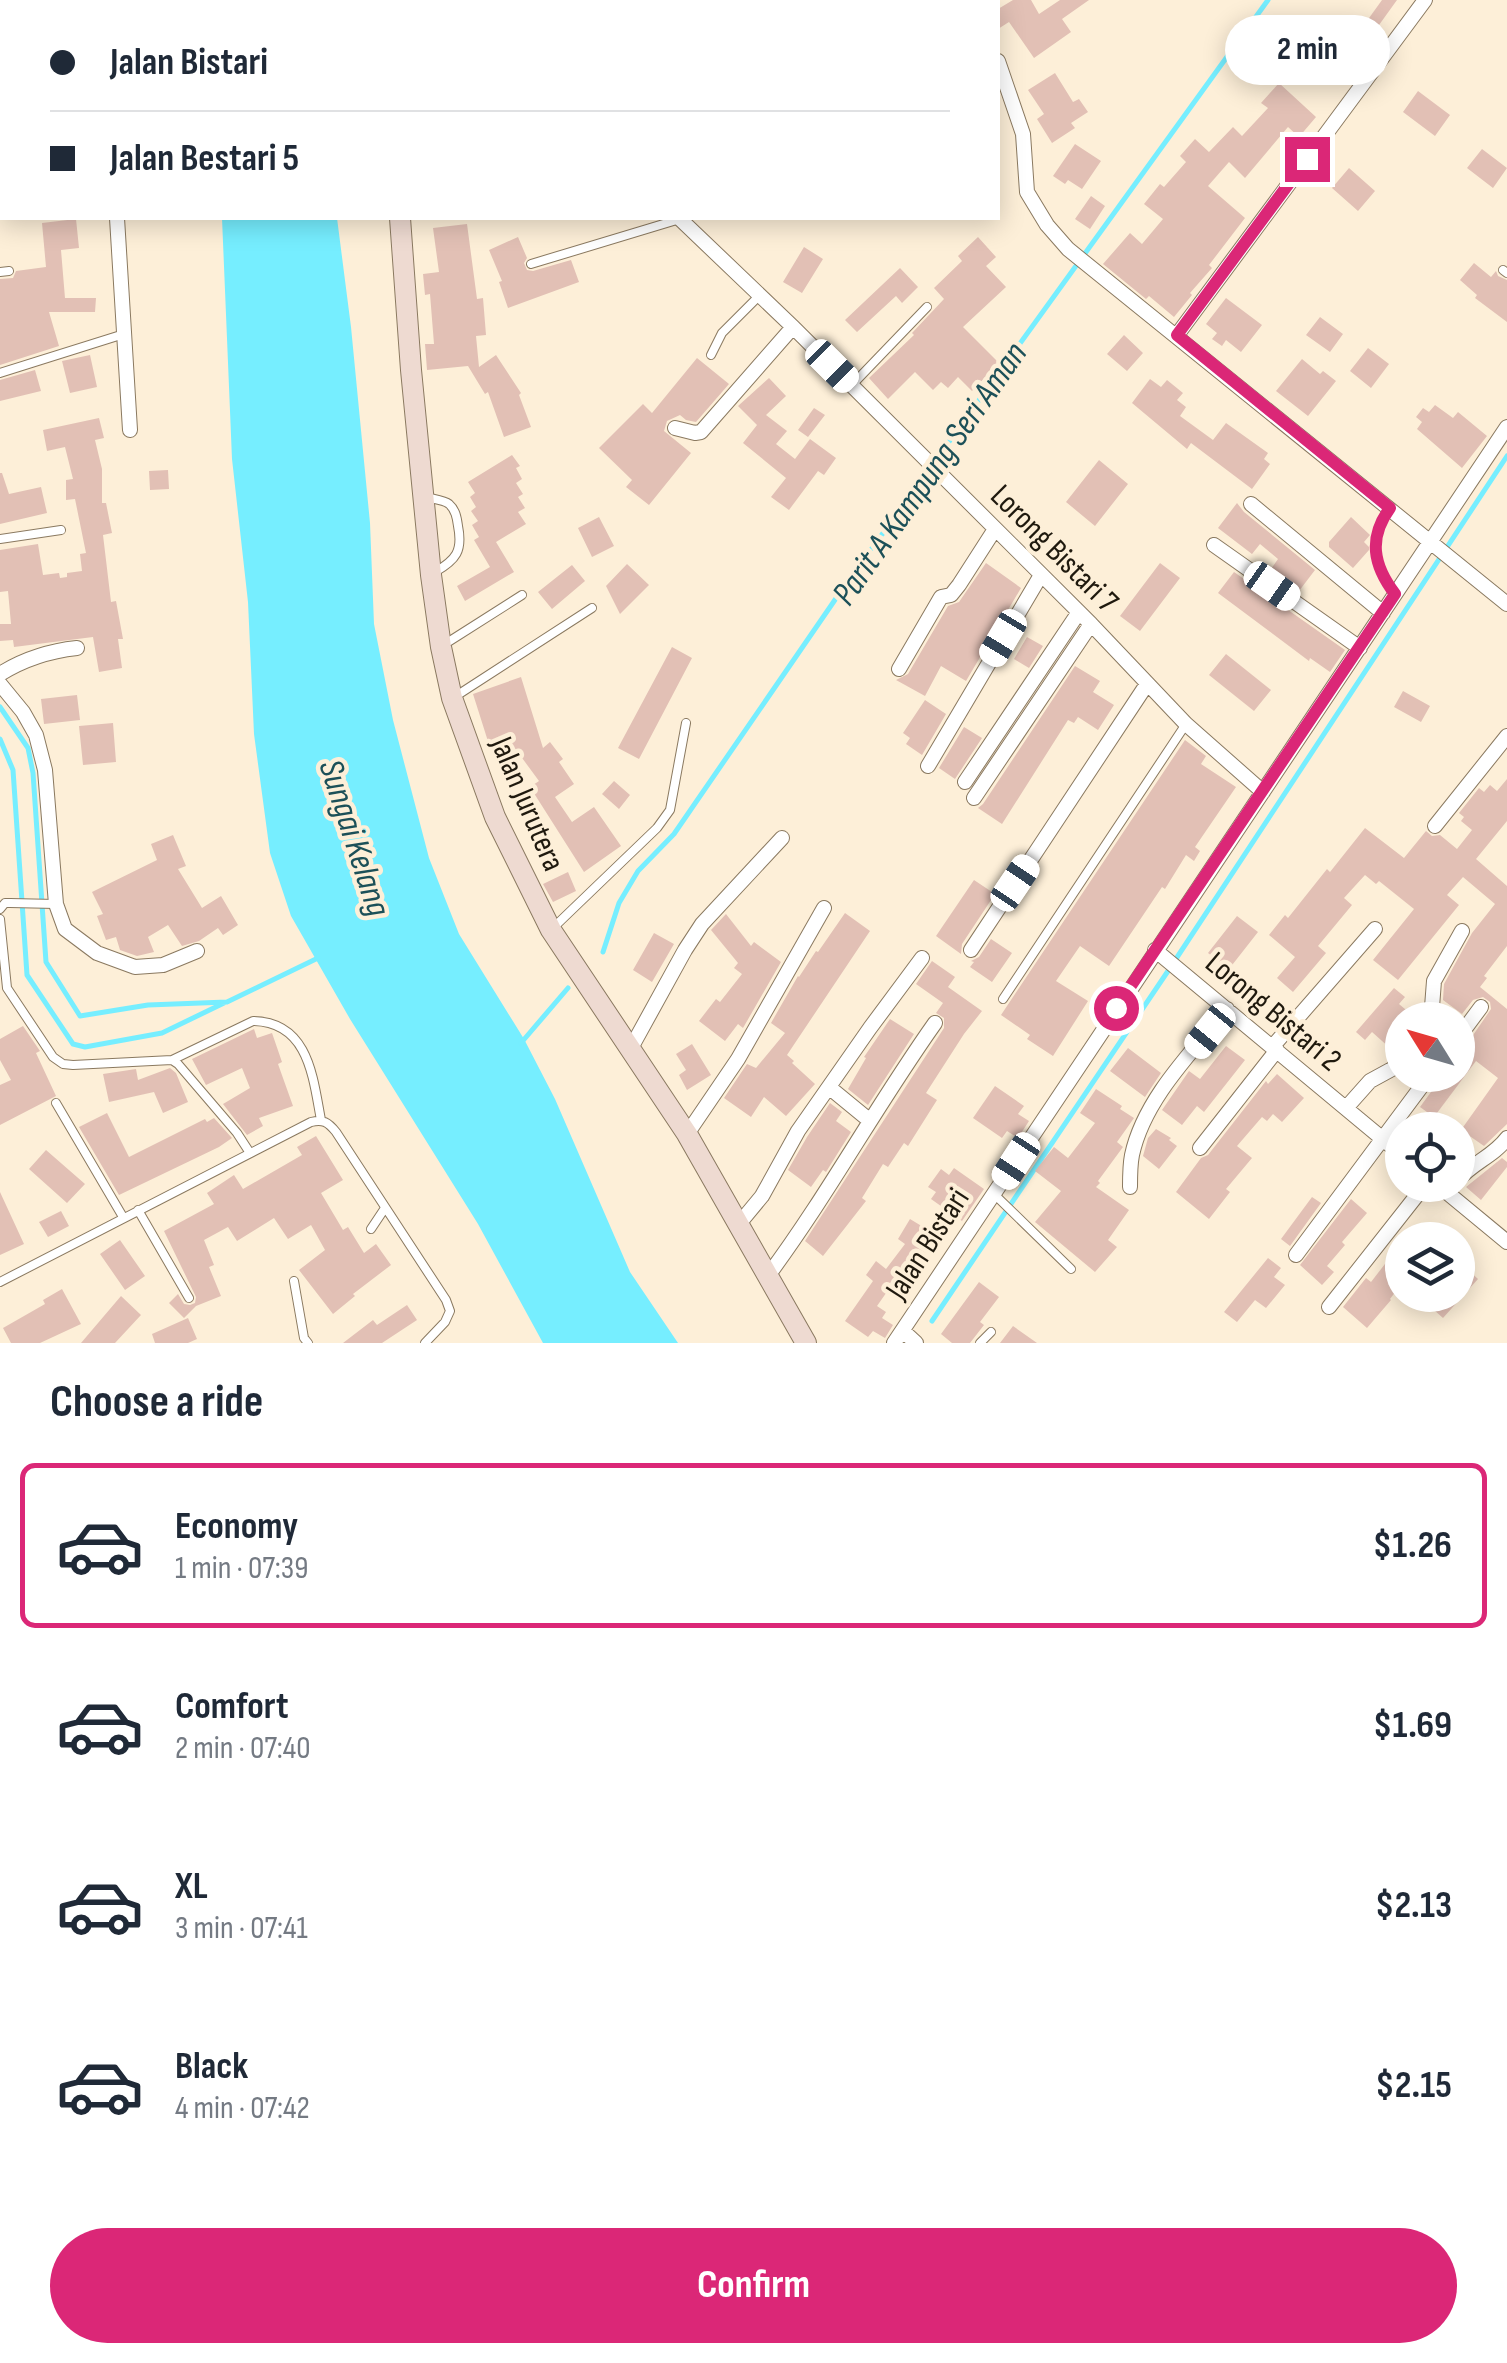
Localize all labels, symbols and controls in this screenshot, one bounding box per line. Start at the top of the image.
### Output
callout: 2 min [1224,14,1390,84]
text: 2 min [1277,30,1338,69]
text: Jalan Bistari [110,40,268,85]
text: Jalan Bestari 5 [110,136,299,181]
route end [1285,137,1330,182]
car [800,334,864,398]
water label: Parit A Kampung Seri Aman [823,334,1037,614]
street label: Lorong Bistari 7 [982,477,1126,621]
car [1239,557,1305,615]
car [975,605,1031,671]
street label: Jalan Jurutera [481,730,573,877]
water label: Sungai Kelang [309,754,399,922]
car [986,850,1044,916]
street label: Lorong Bistari 2 [1197,944,1349,1080]
route start [1094,986,1139,1031]
car [1179,998,1241,1064]
north arrow [1385,1002,1475,1092]
map controls [1385,1002,1475,1312]
button: locate [1385,1112,1475,1202]
car [987,1128,1045,1194]
street label: Jalan Bistari [877,1181,978,1308]
button: layers [1385,1222,1475,1312]
text: Choose a ride [50,1375,263,1430]
icon: car [55,1501,145,1591]
text: Economy [175,1504,298,1549]
text: $1.26 [1373,1523,1452,1568]
text: 1 min · 07:39 [175,1549,308,1588]
icon: car [55,1681,145,1771]
text: Comfort [175,1684,289,1729]
text: $1.69 [1373,1703,1452,1748]
text: 2 min · 07:40 [175,1729,311,1768]
icon: car [55,1861,145,1951]
text: XL [175,1864,208,1909]
text: $2.13 [1375,1883,1452,1928]
text: 3 min · 07:41 [175,1909,308,1948]
icon: car [55,2041,145,2131]
text: Black [175,2044,248,2089]
text: $2.15 [1375,2063,1452,2108]
text: 4 min · 07:42 [175,2089,310,2128]
button: Confirm [50,2228,1457,2343]

